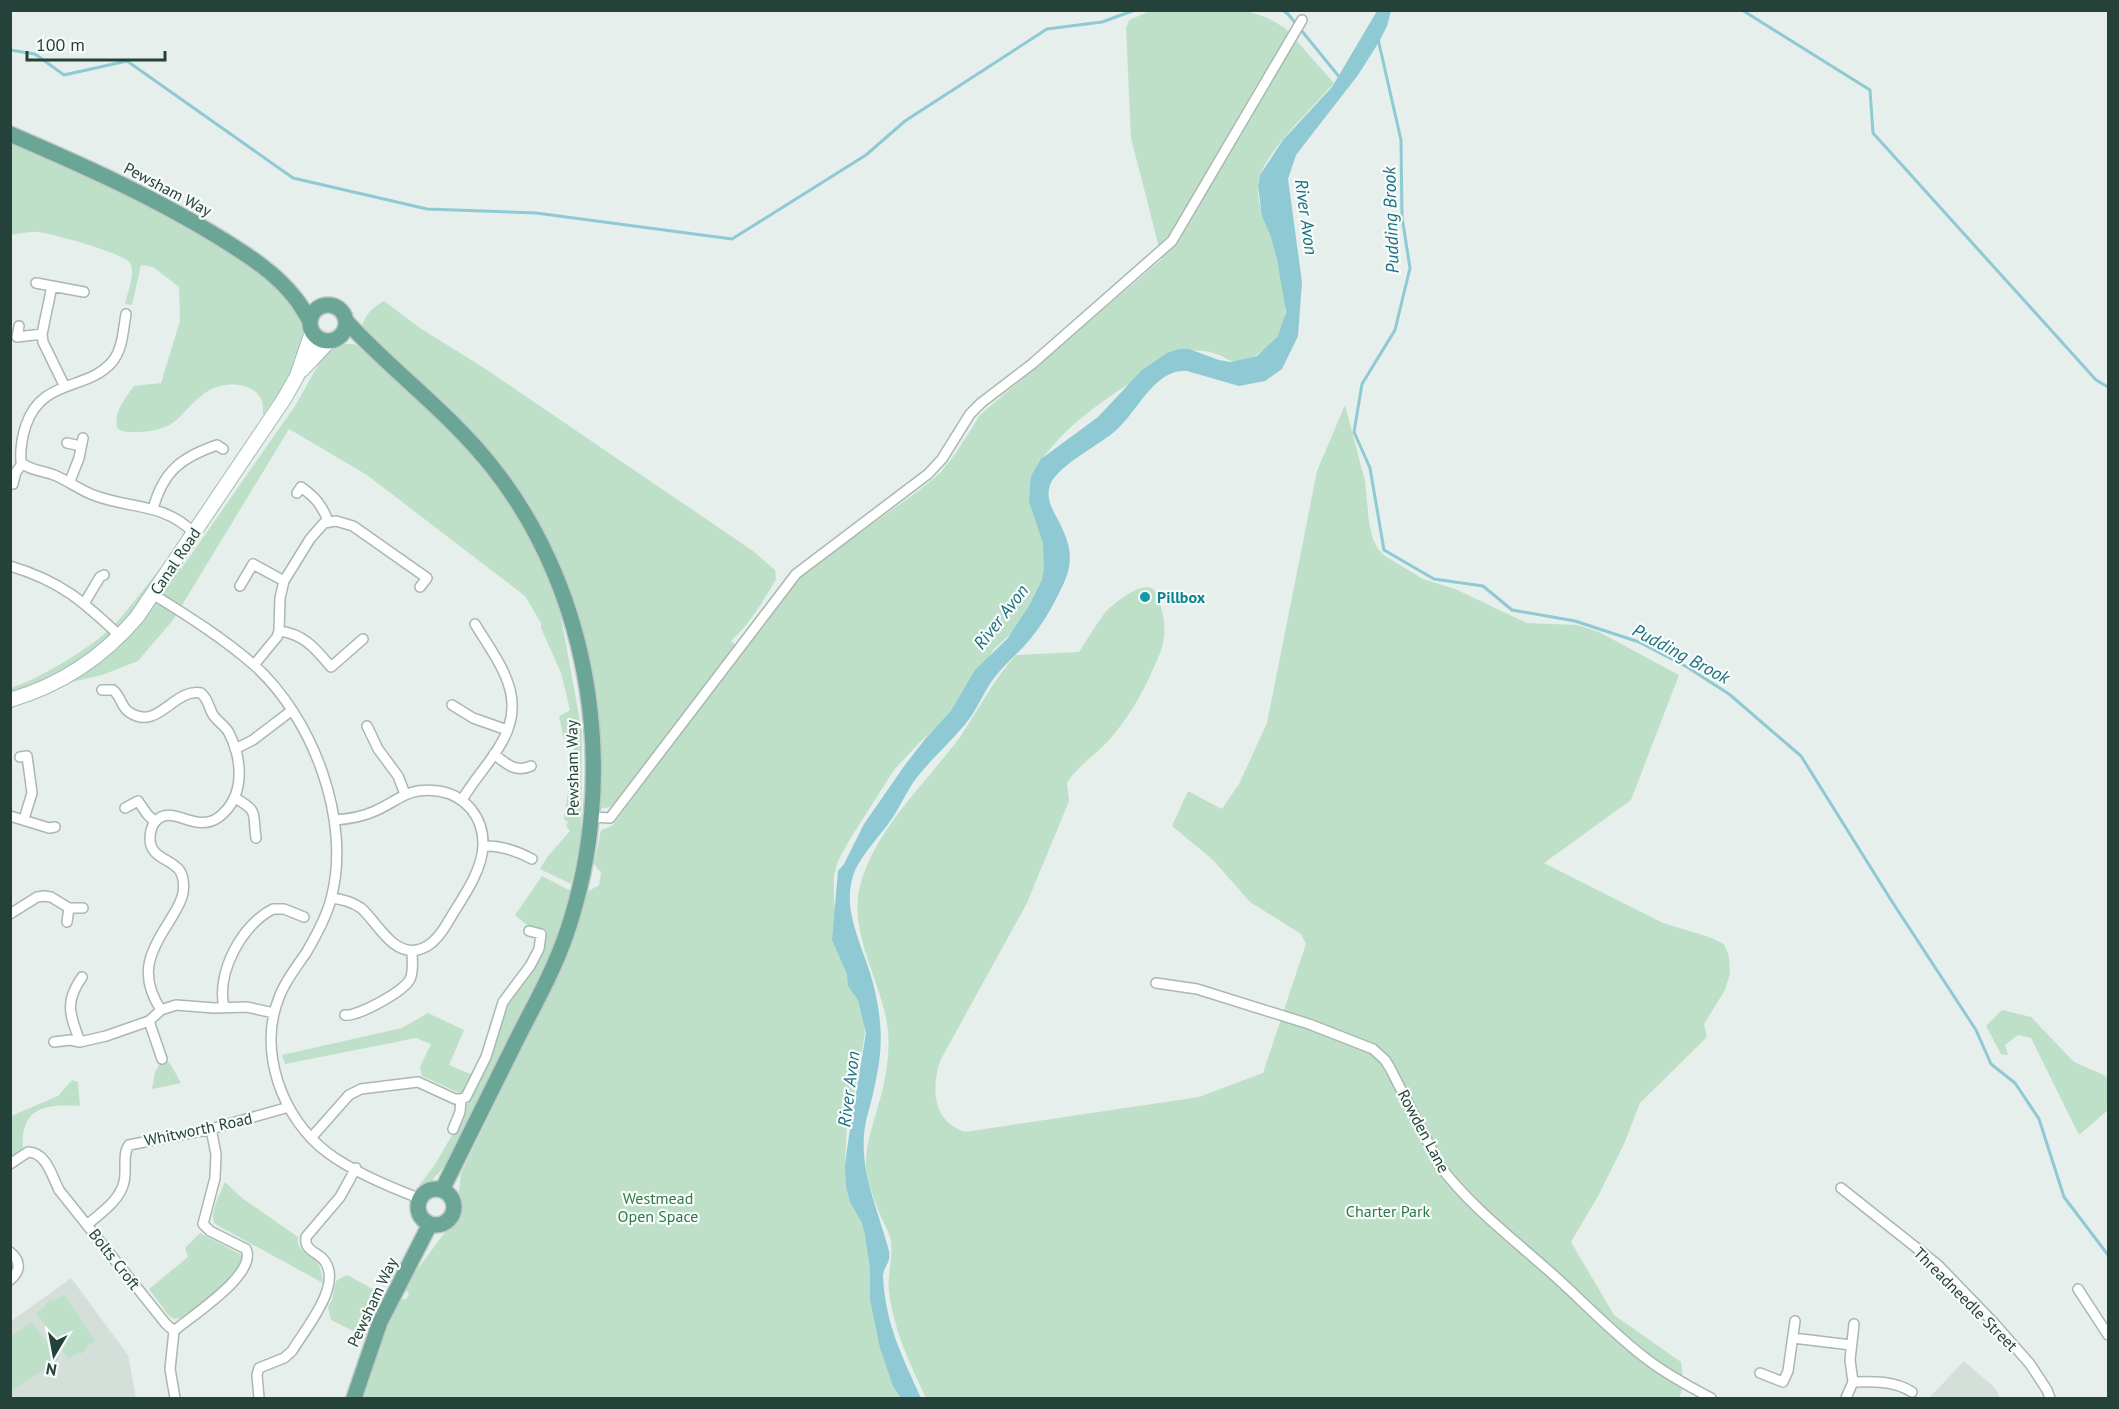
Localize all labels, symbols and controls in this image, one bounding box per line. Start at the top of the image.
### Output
scale bar [27,24,165,62]
text: 100 m [36,33,85,56]
street label: Pewsham Way [121,158,216,221]
water label: Pudding Brook [1377,165,1404,274]
water label: River Avon [1290,178,1323,256]
street label: Canal Road [145,524,205,598]
water label: River Avon [968,580,1033,654]
place label: Pillbox [1157,587,1206,607]
marker: Pillbox [1138,590,1152,604]
water label: Pudding Brook [1629,618,1735,689]
street label: Pewsham Way [561,719,583,816]
water label: River Avon [832,1050,865,1128]
street label: Rowden Lane [1394,1086,1454,1176]
street label: Whitworth Road [142,1108,254,1150]
park label: Westmead Open Space [618,1188,698,1226]
park label: Charter Park [1346,1201,1430,1221]
street label: Bolts Croft [85,1224,145,1294]
street label: Threadneedle Street [1910,1243,2023,1356]
street label: Pewsham Way [343,1254,402,1350]
north arrow [24,1325,84,1385]
text: N [44,1359,58,1381]

